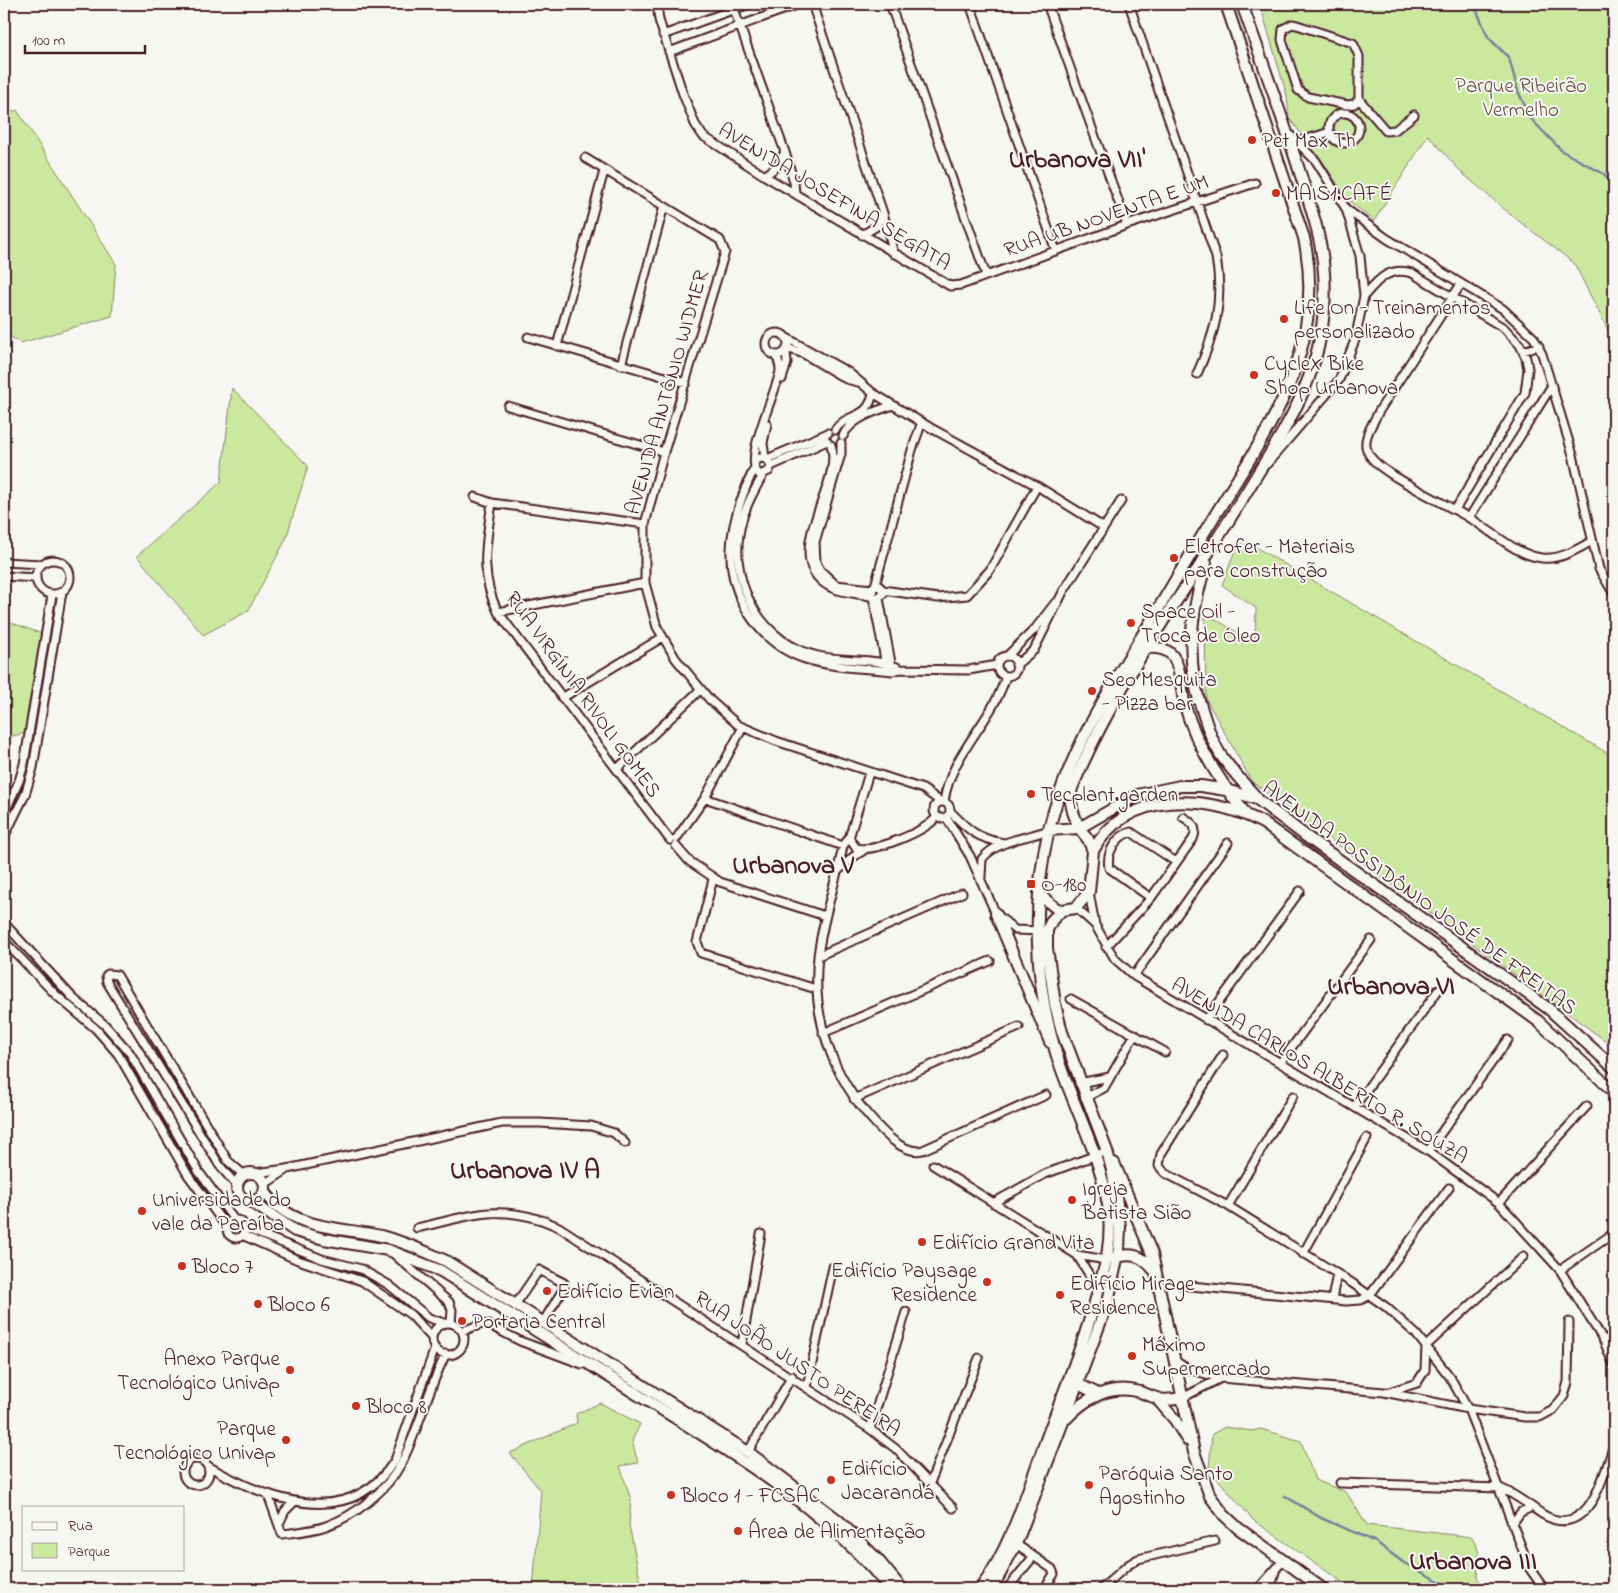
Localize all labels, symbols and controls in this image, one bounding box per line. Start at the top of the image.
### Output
scale bar [25,22,145,54]
text: 100 m [32,30,65,52]
park label: Parque Ribeirão Vermelho [1455,72,1587,126]
street label: AVENIDA JOSEFINA SEGATA [712,116,956,279]
place label: Pet Max Th [1262,127,1355,157]
marker: Pet Max Th [1246,134,1258,146]
district label: Urbanova VII' [1009,142,1145,180]
street label: RUA UB NOVENTA E UM [1000,168,1213,266]
place label: MAIS1.CAFÉ [1286,180,1392,210]
marker: MAIS1.CAFÉ [1270,187,1282,199]
street label: AVENIDA ANTÔNIO WIDMER [619,266,717,518]
place label: Life On - Treinamentos personalizado [1294,294,1491,348]
marker: Life On - Treinamentos personalizado [1278,313,1290,325]
place label: CycleX Bike Shop Urbanova [1264,350,1398,404]
marker: CycleX Bike Shop Urbanova [1248,369,1260,381]
place label: Eletrofer - Materiais para construção [1184,533,1355,587]
marker: Eletrofer - Materiais para construção [1168,552,1180,564]
street label: RUA VIRGÍNIA RIVOLI GOMES [497,586,668,805]
place label: Space Oil - Troca de Óleo [1141,598,1261,652]
marker: Space Oil - Troca de Óleo [1125,617,1137,629]
place label: Seo Mesquita - Pizza bar [1102,666,1217,720]
marker: Seo Mesquita - Pizza bar [1086,685,1098,697]
street label: AVENIDA POSSIDÔNIO JOSÉ DE FREITAS [1255,774,1582,1023]
place label: Tecplant.garden [1041,781,1178,813]
marker: Tecplant.garden [1025,788,1037,800]
district label: Urbanova V [732,848,854,886]
place label: O-180 [1041,871,1086,901]
marker: O-180 [1025,878,1037,890]
district label: Urbanova VI [1327,969,1455,1007]
street label: AVENIDA CARLOS ALBERTO R. SOUZA [1165,971,1473,1173]
district label: Urbanova IV A [450,1153,600,1191]
place label: Igreja Batista Sião [1081,1175,1192,1229]
place label: Universidade do vale da Paraíba [152,1186,291,1240]
marker: Igreja Batista Sião [1066,1194,1078,1206]
marker: Universidade do vale da Paraíba [136,1205,148,1217]
place label: Edifício Grand Vita [932,1229,1095,1259]
marker: Edifício Grand Vita [916,1236,928,1248]
place label: Bloco 7 [191,1253,254,1283]
place label: Edifício Paysage Residence [831,1257,978,1311]
marker: Bloco 7 [176,1260,188,1272]
place label: Edifício Mirage Residence [1070,1270,1195,1324]
marker: Edifício Paysage Residence [981,1276,993,1288]
place label: Edifício Evian [557,1278,674,1308]
street label: RUA JOÃO JUSTO PEREIRA [688,1284,906,1445]
marker: Edifício Evian [541,1285,553,1297]
marker: Edifício Mirage Residence [1054,1289,1066,1301]
place label: Bloco 6 [267,1291,330,1321]
marker: Bloco 6 [252,1298,264,1310]
place label: Portaria Central [472,1308,605,1338]
marker: Portaria Central [456,1315,468,1327]
place label: Máximo Supermercado [1142,1331,1270,1385]
place label: Anexo Parque Tecnológico Univap [117,1345,281,1401]
marker: Máximo Supermercado [1126,1350,1138,1362]
marker: Anexo Parque Tecnológico Univap [284,1364,296,1376]
place label: Bloco 8 [365,1393,427,1423]
marker: Bloco 8 [350,1400,362,1412]
place label: Parque Tecnológico Univap [113,1415,277,1471]
marker: Parque Tecnológico Univap [280,1434,292,1446]
place label: Edifício Jacarandá [841,1455,934,1509]
place label: Paróquia Santo Agostinho [1099,1460,1233,1516]
marker: Edifício Jacarandá [825,1474,837,1486]
marker: Paróquia Santo Agostinho [1083,1479,1095,1491]
place label: Bloco 1 - FCSAC [680,1482,820,1512]
marker: Bloco 1 - FCSAC [665,1489,677,1501]
legend [22,1506,185,1570]
text: Rua [68,1515,93,1537]
place label: Área de Alimentação [748,1517,926,1548]
marker: Área de Alimentação [732,1525,744,1537]
text: Parque [68,1541,110,1563]
district label: Urbanova III [1409,1544,1537,1582]

